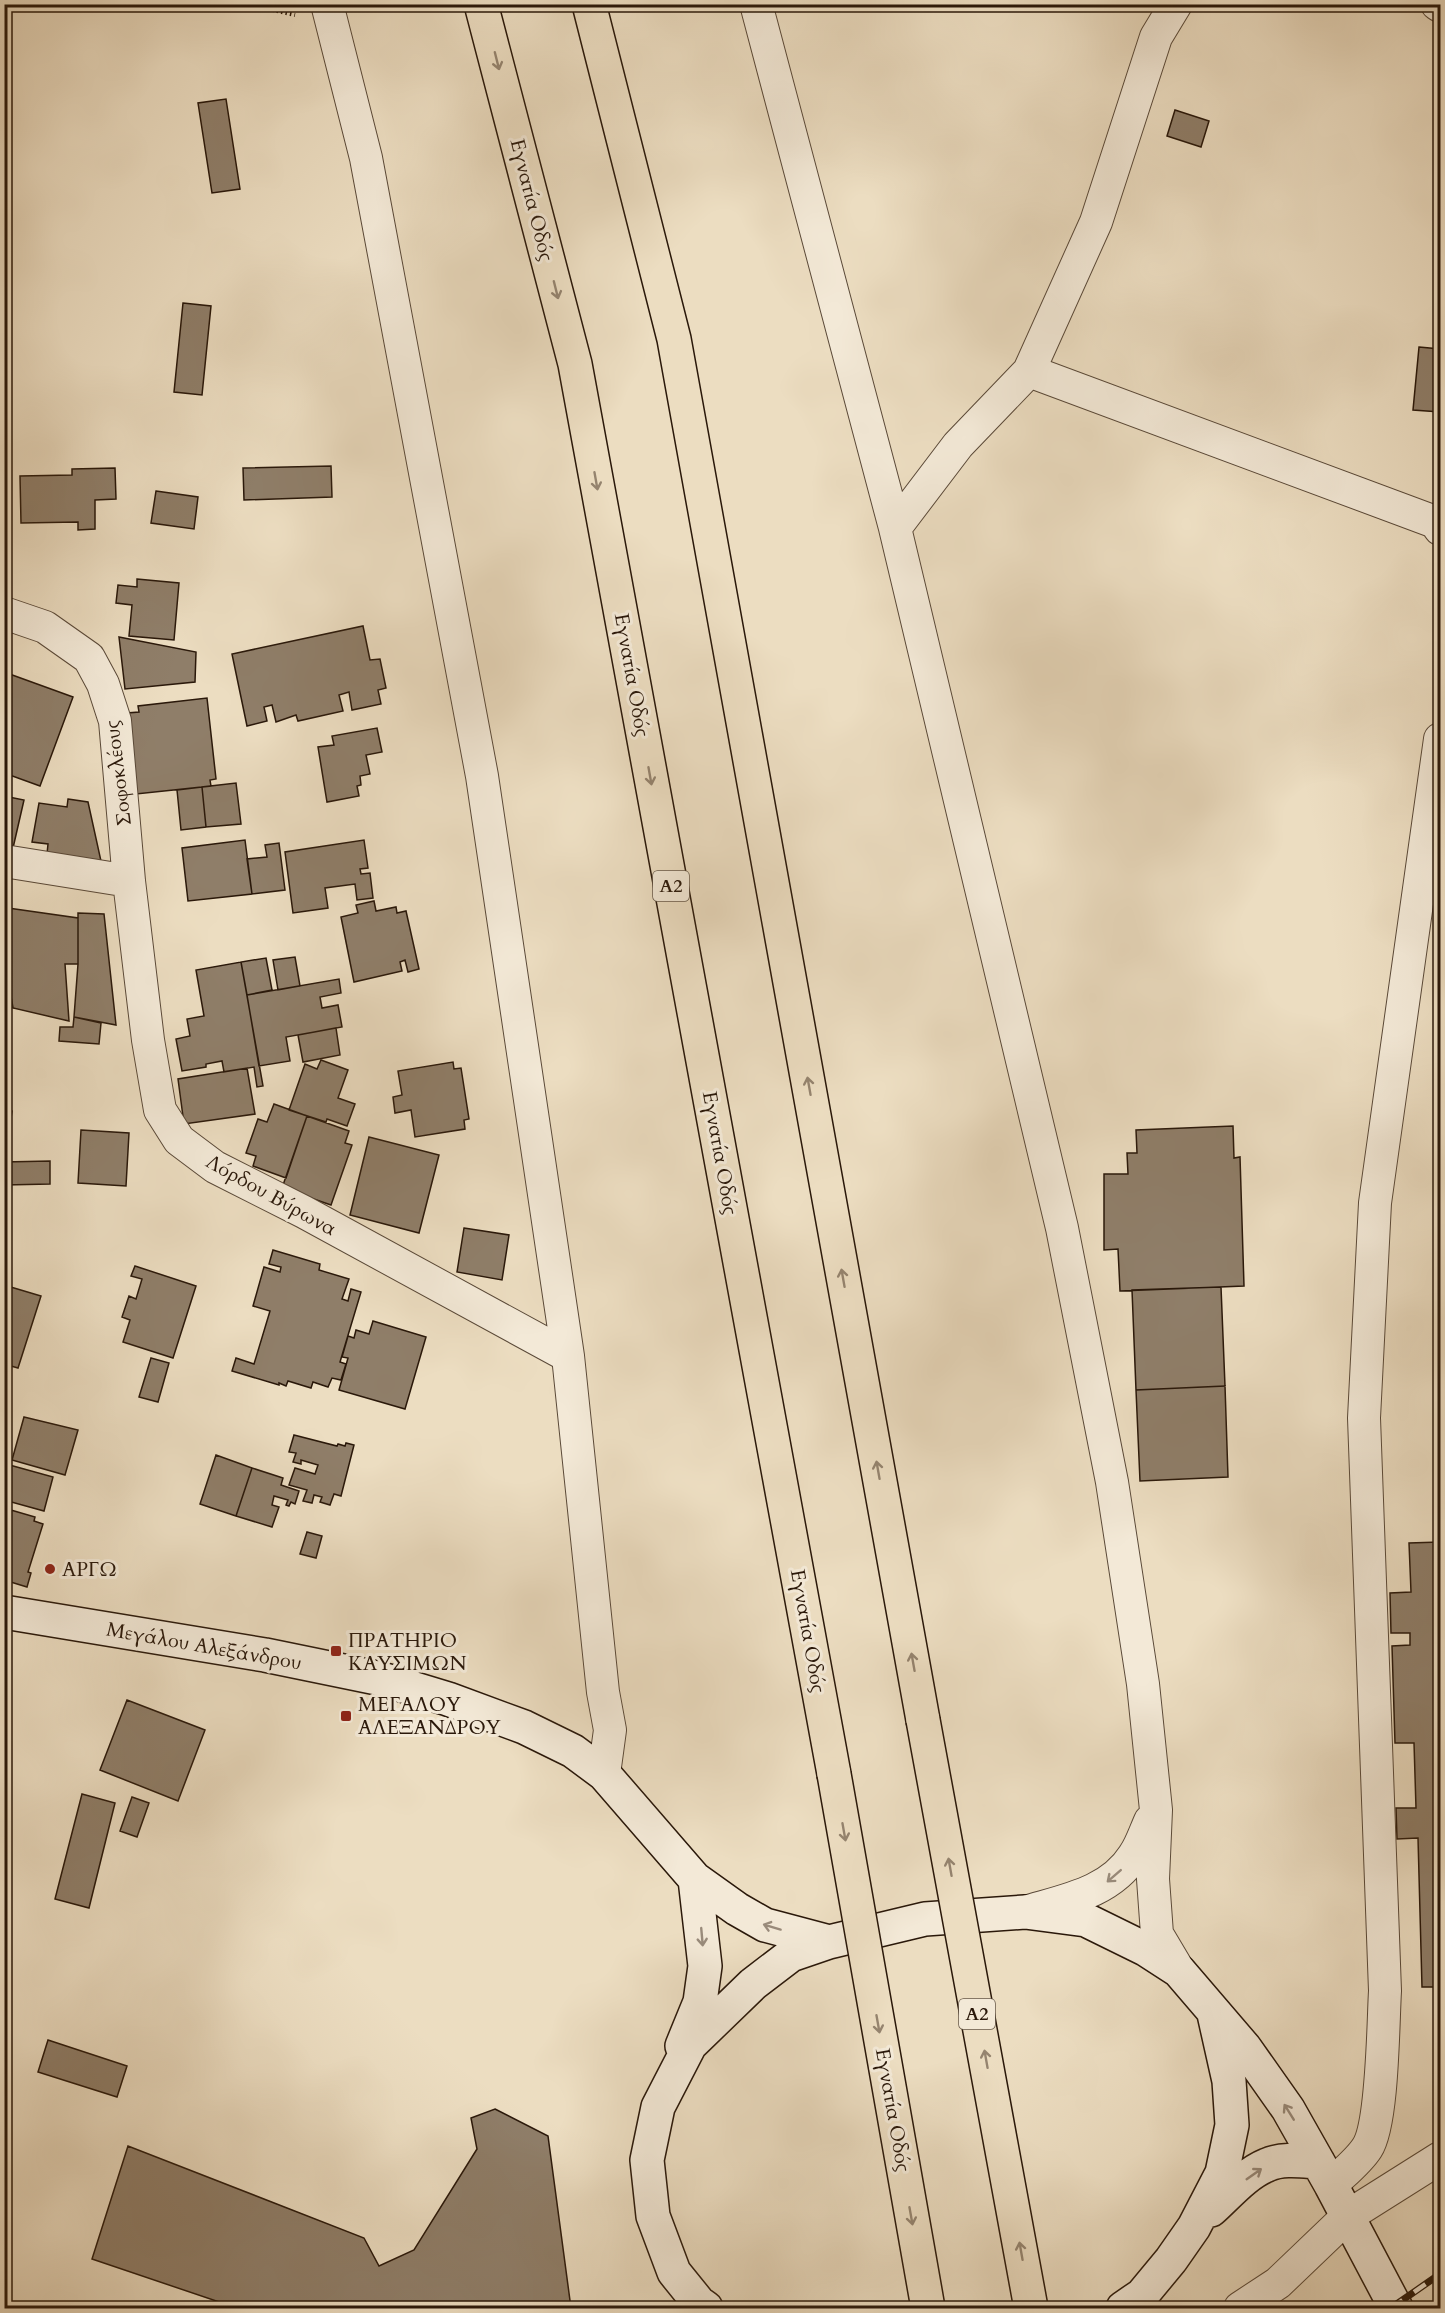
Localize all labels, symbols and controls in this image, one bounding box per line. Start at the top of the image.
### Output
one-way arrow [491,51,503,70]
street label: Εγνατία Οδός [504,136,560,264]
one-way arrow [550,280,562,299]
one-way arrow [591,471,602,490]
street label: Εγνατία Οδός [608,611,656,739]
street label: Σοφοκλέους [98,718,138,827]
one-way arrow [645,766,656,785]
road number: Α2 [653,871,689,901]
one-way arrow [803,1077,814,1097]
street label: Εγνατία Οδός [696,1089,744,1217]
street label: Λόρδου Βύρωνα [201,1148,341,1242]
one-way arrow [838,1269,849,1289]
one-way arrow [872,1461,883,1481]
place label: ΑΡΓΩ [62,1556,117,1583]
marker: ΑΡΓΩ [43,1562,57,1576]
street label: Εγνατία Οδός [784,1567,832,1695]
street label: Μεγάλου Αλεξάνδρου [104,1616,304,1676]
place label: ΠΡΑΤΗΡΙΟ ΚΑΥΣΙΜΩΝ [348,1627,466,1677]
marker: ΠΡΑΤΗΡΙΟ ΚΑΥΣΙΜΩΝ [329,1644,343,1658]
one-way arrow [907,1653,918,1672]
place label: ΜΕΓΑΛΟΥ ΑΛΕΞΑΝΔΡΟΥ [358,1691,501,1741]
marker: ΜΕΓΑΛΟΥ ΑΛΕΞΑΝΔΡΟΥ [339,1709,353,1723]
one-way arrow [839,1821,850,1841]
one-way arrow [944,1858,955,1878]
one-way arrow [1107,1869,1122,1883]
one-way arrow [763,1921,782,1932]
one-way arrow [697,1926,708,1946]
road number: Α2 [959,1999,995,2029]
one-way arrow [873,2013,884,2033]
street label: Εγνατία Οδός [869,2046,917,2174]
one-way arrow [980,2050,991,2070]
one-way arrow [1282,2104,1294,2121]
one-way arrow [1245,2168,1261,2180]
one-way arrow [906,2205,917,2225]
one-way arrow [1015,2242,1026,2261]

